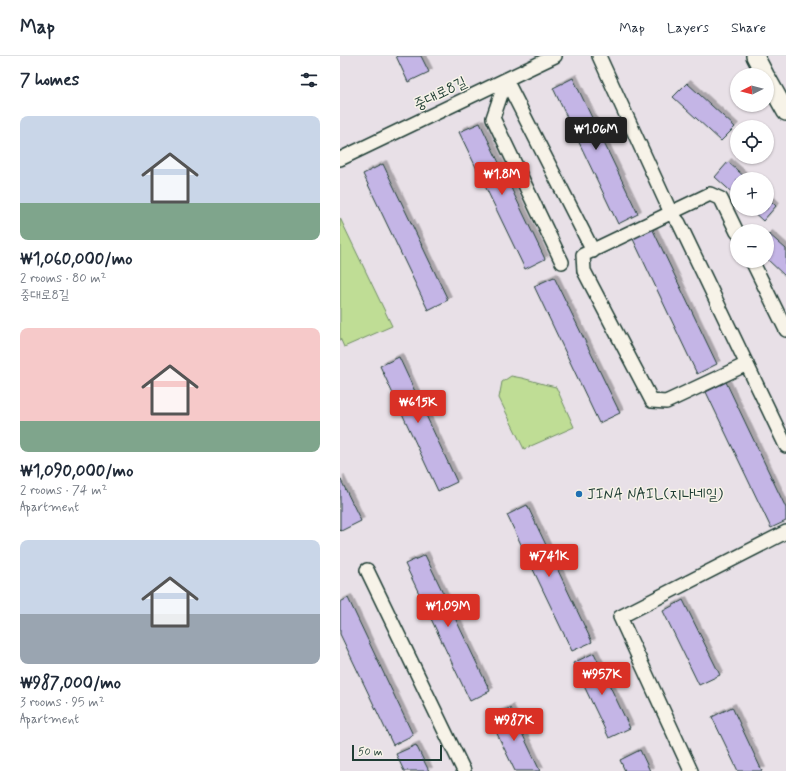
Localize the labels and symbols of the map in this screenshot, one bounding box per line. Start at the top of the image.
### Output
north arrow [730,68,774,112]
street label: 중대로8길 [411,72,470,115]
pin: ₩1.06M [563,117,629,151]
pin: ₩1.8M [474,162,530,196]
pin: ₩615K [390,390,446,424]
place label: JINA NAIL(지나네일) [587,485,724,505]
marker: JINA NAIL(지나네일) [574,489,584,499]
pin: ₩741K [521,544,577,578]
pin: ₩1.09M [415,594,481,628]
pin: ₩957K [574,662,630,696]
pin: ₩987K [486,708,542,742]
scale bar [352,743,442,762]

